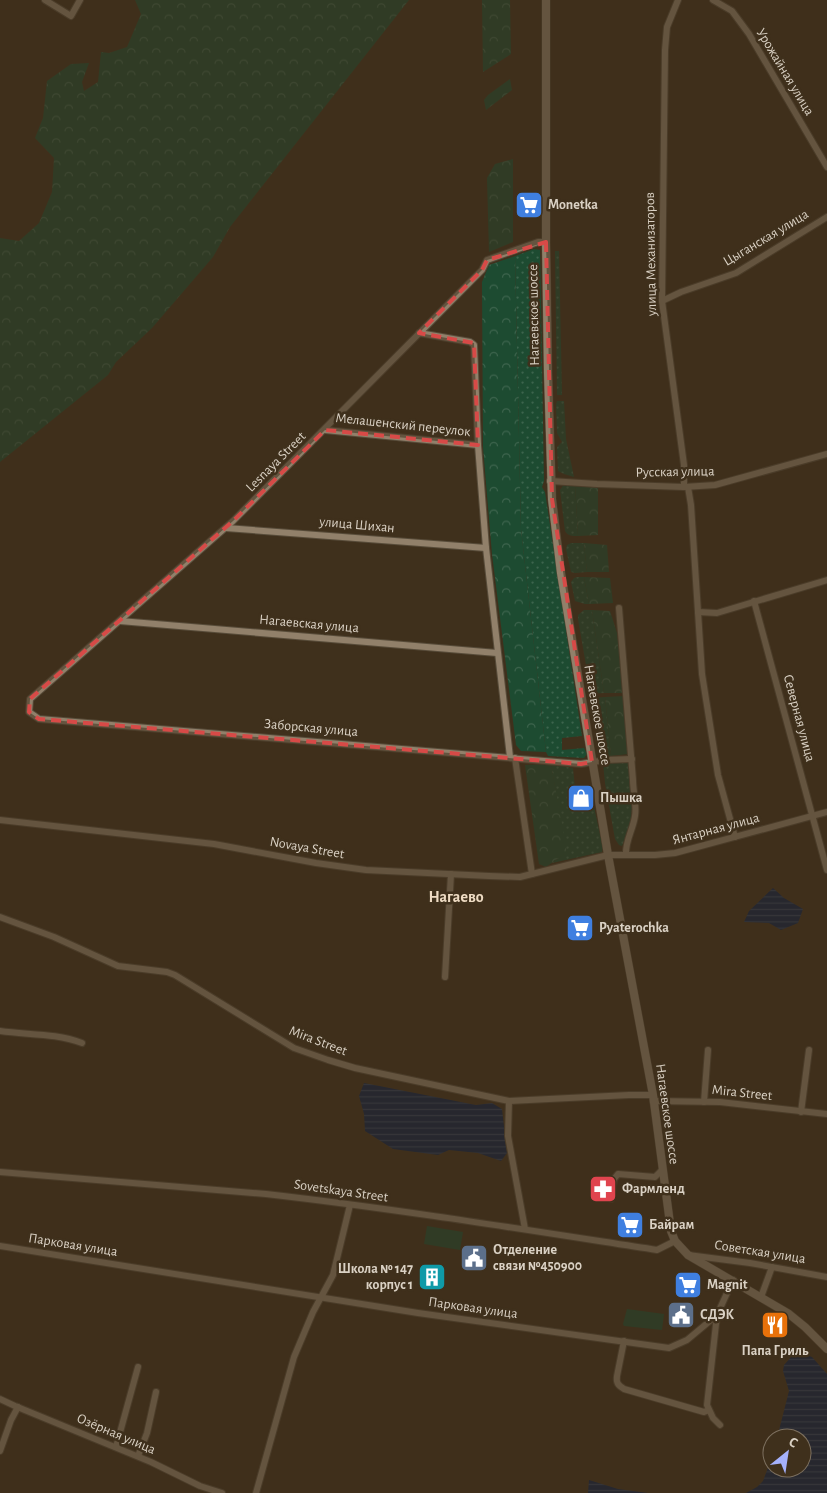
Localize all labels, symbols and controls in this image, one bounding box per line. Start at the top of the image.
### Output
street label: Урожайная улица [754,26,817,119]
supermarket icon: Monetka [514,190,544,220]
street label: улица Механизаторов [643,192,659,317]
place label: Monetka [548,198,598,212]
street label: Цыганская улица [721,207,812,269]
street label: Нагаевское шоссе [526,264,542,366]
street label: Мелашенский переулок [335,411,472,439]
street label: Lesnaya Street [243,429,309,495]
street label: Русская улица [635,464,715,480]
street label: улица Шихан [318,515,395,535]
street label: Нагаевская улица [259,613,360,635]
street label: Нагаевское шоссе [581,664,613,766]
street label: Северная улица [781,673,818,764]
street label: Заборская улица [263,717,359,739]
shop icon: Пышка [566,783,596,813]
place label: Пышка [600,791,643,805]
street label: Янтарная улица [671,811,762,847]
street label: Novaya Street [269,835,346,862]
district label: Нагаево [428,889,484,905]
supermarket icon: Pyaterochka [565,913,595,943]
place label: Pyaterochka [599,921,669,935]
street label: Mira Street [287,1024,349,1059]
street label: Нагаевское шоссе [653,1063,681,1165]
street label: Mira Street [711,1083,773,1103]
pharmacy icon: Фармленд [588,1174,618,1204]
street label: Sovetskaya Street [293,1177,389,1205]
place label: Фармленд [622,1182,685,1196]
supermarket icon: Байрам [615,1210,645,1240]
place label: Байрам [649,1218,694,1232]
street label: Парковая улица [27,1231,119,1259]
street label: Советская улица [713,1238,807,1266]
public building icon: Отделение связи №450900 [459,1243,489,1273]
place label: Отделение связи №450900 [493,1243,582,1273]
place label: Школа № 147 корпус 1 [338,1262,413,1292]
building icon: Школа № 147 корпус 1 [417,1262,447,1292]
supermarket icon: Magnit [673,1270,703,1300]
place label: Magnit [707,1278,748,1292]
street label: Парковая улица [427,1295,519,1321]
public building icon: СДЭК [666,1300,696,1330]
place label: СДЭК [700,1308,734,1322]
restaurant icon: Папа Гриль [760,1310,790,1340]
place label: Папа Гриль [742,1344,809,1358]
street label: Озёрная улица [74,1411,158,1457]
north arrow [762,1428,812,1478]
text: С [786,1435,800,1451]

